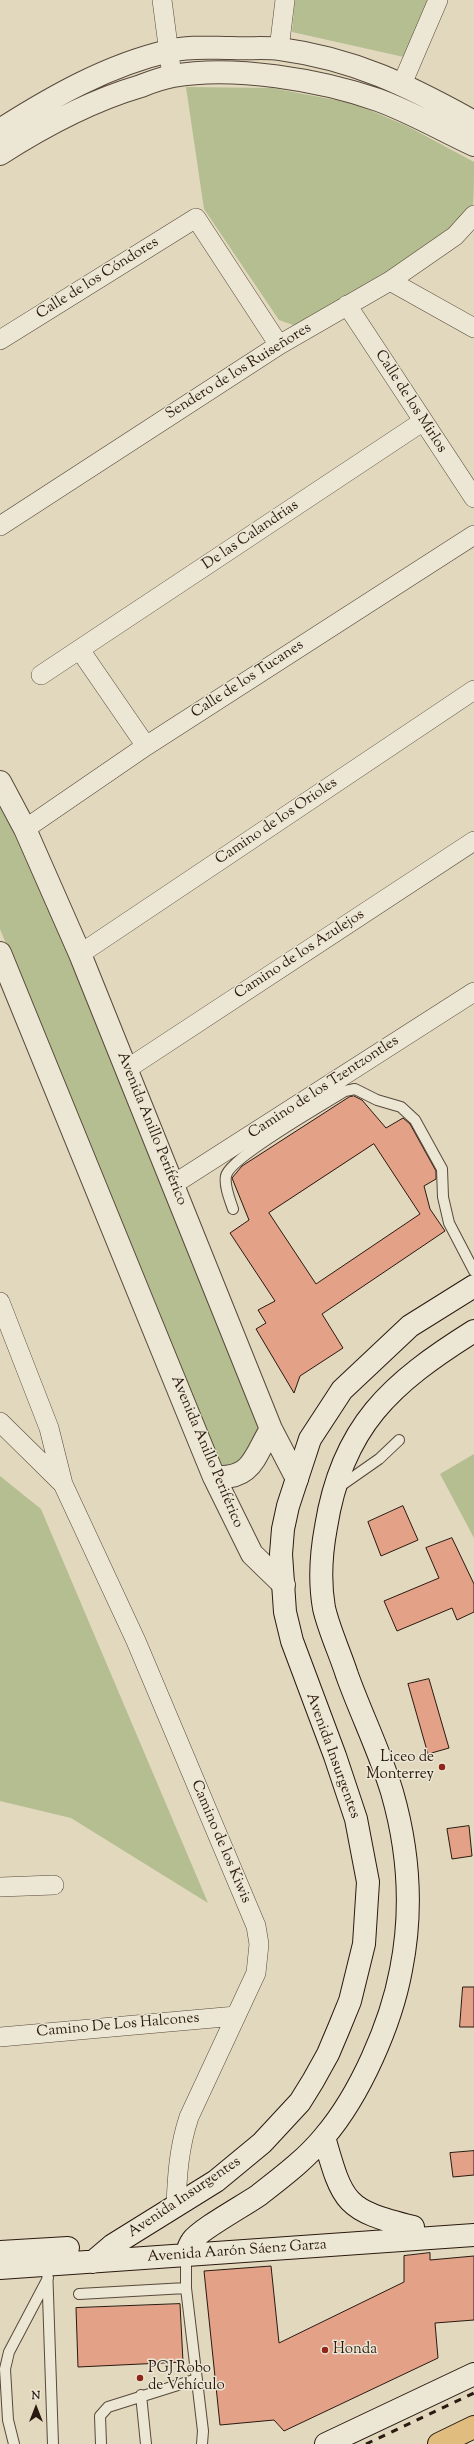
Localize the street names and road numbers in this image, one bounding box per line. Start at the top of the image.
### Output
street label: Calle de los Cóndores [34,234,162,324]
street label: Sendero de los Ruiseñores [163,320,315,424]
street label: Calle de los Mirlos [370,347,450,457]
street label: De las Calandrias [200,497,302,575]
street label: Calle de los Tucanes [189,637,307,723]
street label: Camino de los Orioles [213,775,341,869]
street label: Camino de los Azulejos [232,906,368,1004]
street label: Camino de los Tzentzontles [245,1033,403,1143]
street label: Avenida Anillo Periférico [112,1050,190,1208]
street label: Avenida Anillo Periférico [166,1373,246,1531]
street label: Avenida Insurgentes [301,1691,363,1821]
street label: Camino de los Kiwis [186,1778,254,1906]
street label: Camino De Los Halcones [36,2010,200,2042]
street label: Avenida Insurgentes [125,2154,245,2242]
street label: Avenida Aarón Sáenz Garza [147,2237,327,2267]

